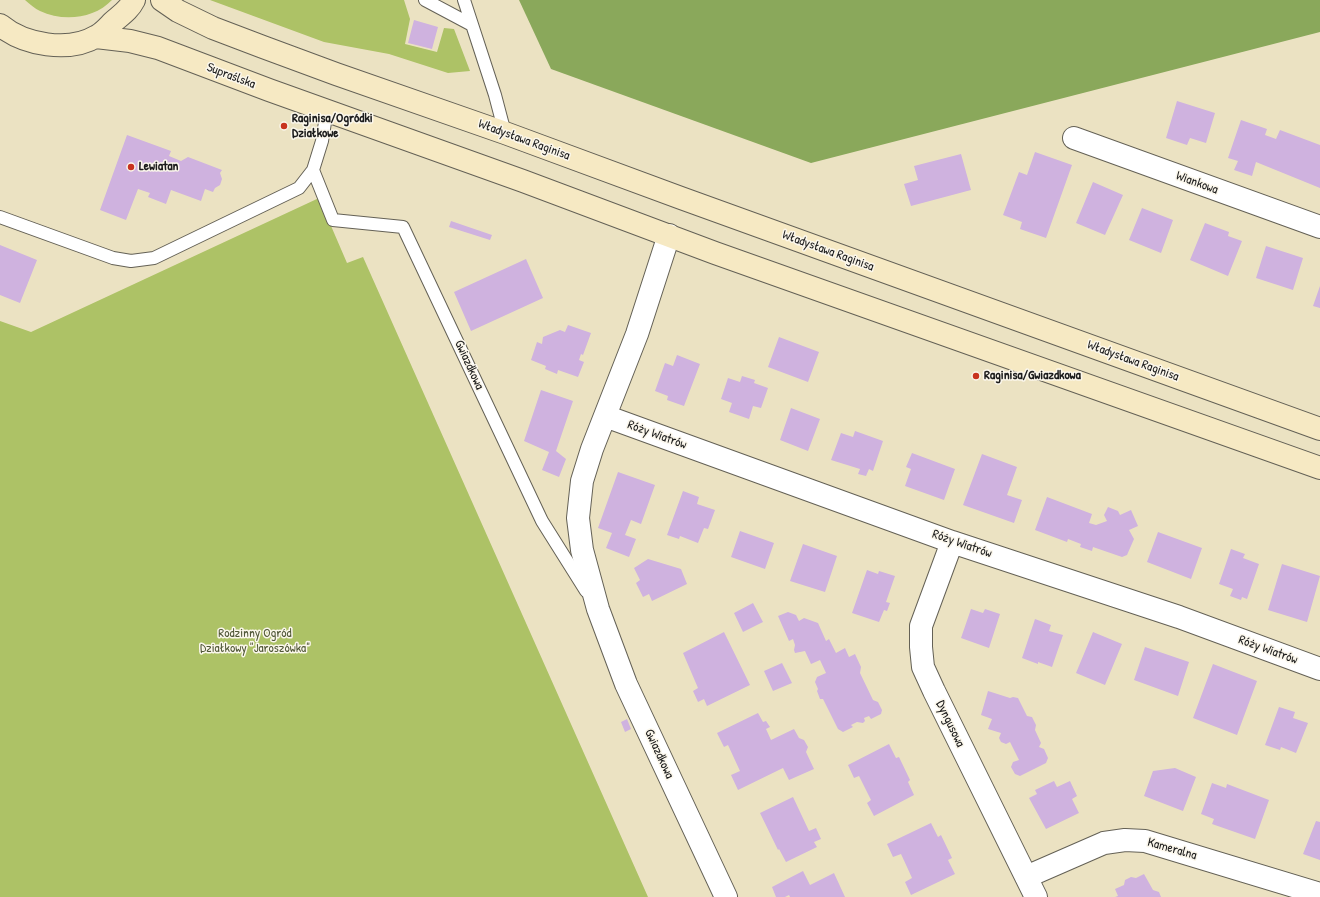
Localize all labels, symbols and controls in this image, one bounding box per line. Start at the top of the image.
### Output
street label: Supraślska [204,60,258,92]
place label: Raginisa/Ogródki Działkowe [292,111,373,142]
street label: Władysława Raginisa [476,116,572,164]
marker: Raginisa/Ogródki Działkowe [279,121,289,131]
place label: Lewiatan [139,159,178,175]
marker: Lewiatan [126,162,136,172]
street label: Wiankowa [1174,168,1220,198]
street label: Władysława Raginisa [780,227,876,275]
street label: Władysława Raginisa [1085,337,1181,385]
street label: Gwiazdkowa [451,338,487,392]
place label: Raginisa/Gwiazdkowa [984,368,1081,384]
marker: Raginisa/Gwiazdkowa [971,371,981,381]
street label: Róży Wiatrów [625,417,689,453]
street label: Róży Wiatrów [930,527,994,561]
park label: Rodzinny Ogród Działkowy "Jaroszówka" [200,626,310,657]
street label: Róży Wiatrów [1236,632,1300,668]
street label: Dyngusowa [932,698,968,750]
street label: Gwiazdkowa [641,727,677,781]
street label: Kameralna [1146,835,1198,863]

